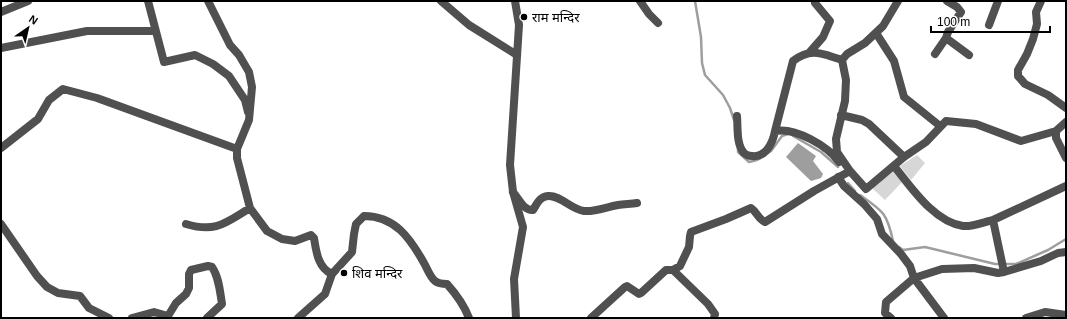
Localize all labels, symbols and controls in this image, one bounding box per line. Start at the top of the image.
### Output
north arrow [8,8,48,48]
scale bar [931,8,1050,34]
place label: राम मन्दिर [532,10,580,25]
marker: राम मन्दिर [519,12,529,22]
text: N [27,13,40,27]
text: 100 m [937,15,970,29]
place label: शिव मन्दिर [352,266,403,281]
marker: शिव मन्दिर [339,268,349,278]

